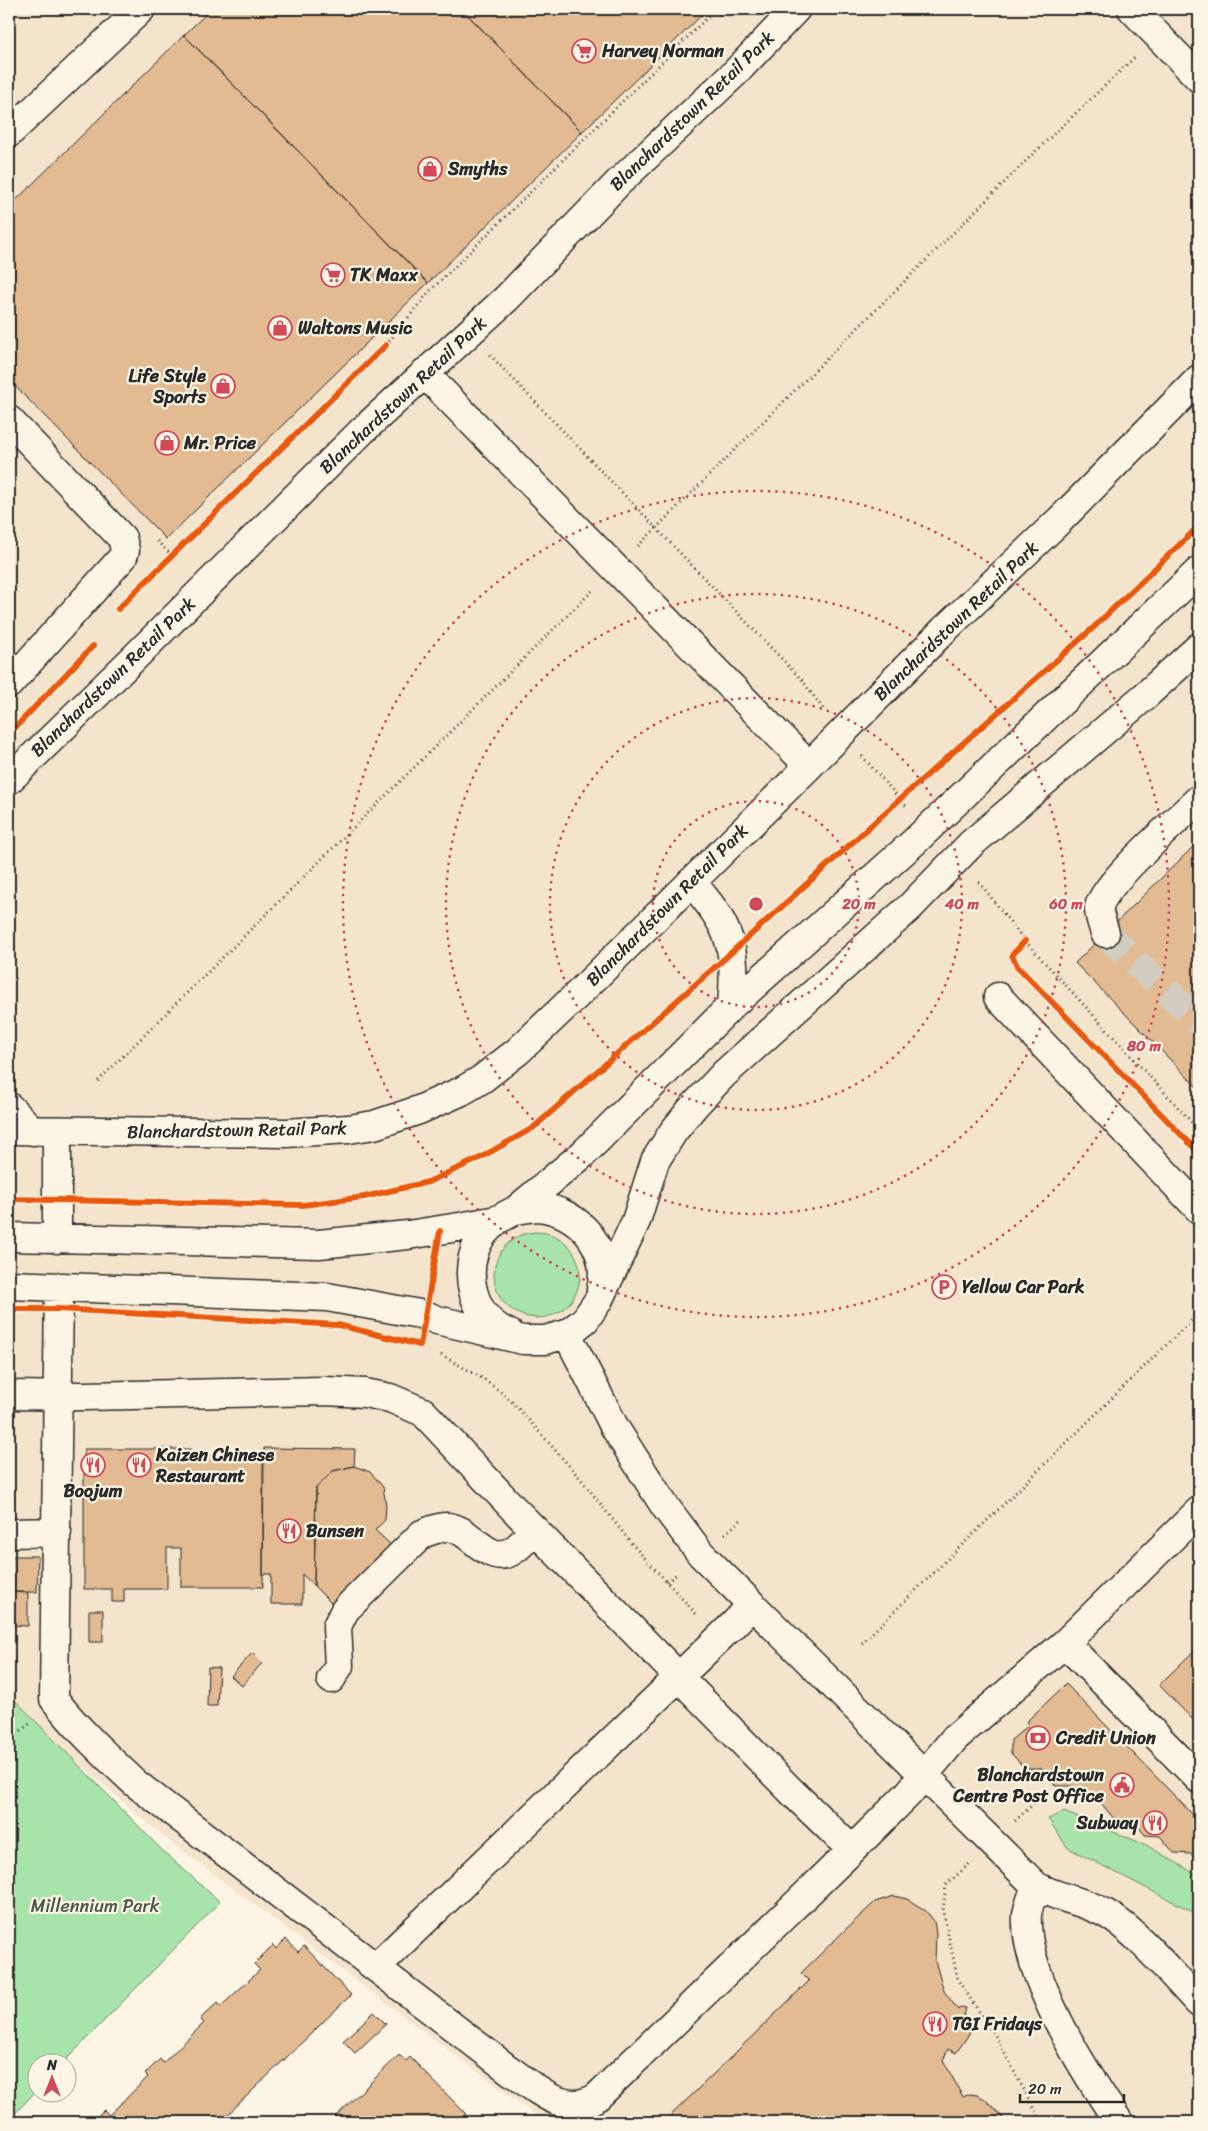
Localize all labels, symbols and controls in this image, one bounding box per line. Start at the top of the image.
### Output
street label: Blanchardstown Retail Park [602,23,783,199]
place label: Harvey Norman [601,35,724,67]
supermarket icon: Harvey Norman [571,38,597,64]
place label: Smyths [447,153,508,185]
shop icon: Smyths [417,156,443,182]
place label: TK Maxx [350,259,418,291]
supermarket icon: TK Maxx [320,262,346,288]
street label: Blanchardstown Retail Park [312,308,495,482]
place label: Waltons Music [298,312,413,344]
shop icon: Waltons Music [267,315,293,341]
place label: Life Style Sports [129,360,207,413]
shop icon: Life Style Sports [210,373,236,399]
place label: Mr. Price [183,427,257,459]
shop icon: Mr. Price [154,430,180,456]
street label: Blanchardstown Retail Park [866,533,1047,709]
street label: Blanchardstown Retail Park [23,589,204,765]
street label: Blanchardstown Retail Park [578,816,756,994]
text: 20 m [841,891,876,917]
text: 40 m [944,891,980,917]
text: 60 m [1048,891,1083,917]
centre of rings [747,895,765,913]
text: 80 m [1126,1033,1161,1059]
street label: Blanchardstown Retail Park [127,1112,348,1148]
place label: Yellow Car Park [962,1271,1085,1303]
parking icon: Yellow Car Park [931,1274,957,1300]
place label: Kaizen Chinese Restaurant [155,1439,274,1492]
restaurant icon: Boojum [80,1452,106,1478]
restaurant icon: Kaizen Chinese Restaurant [126,1452,152,1478]
place label: Boojum [64,1475,123,1507]
place label: Bunsen [306,1515,364,1547]
restaurant icon: Bunsen [276,1518,302,1544]
place label: Credit Union [1055,1722,1156,1754]
bank icon: Credit Union [1025,1725,1051,1751]
place label: Blanchardstown Centre Post Office [952,1759,1105,1812]
public building icon: Blanchardstown Centre Post Office [1109,1772,1135,1798]
place label: Subway [1075,1807,1139,1839]
restaurant icon: Subway [1142,1810,1168,1836]
park label: Millennium Park [31,1890,160,1922]
place label: TGI Fridays [952,2008,1043,2040]
restaurant icon: TGI Fridays [922,2011,948,2037]
text: N [46,2053,57,2078]
north arrow [28,2054,78,2104]
scale bar [1020,2071,1124,2103]
text: 20 m [1028,2076,1062,2102]

